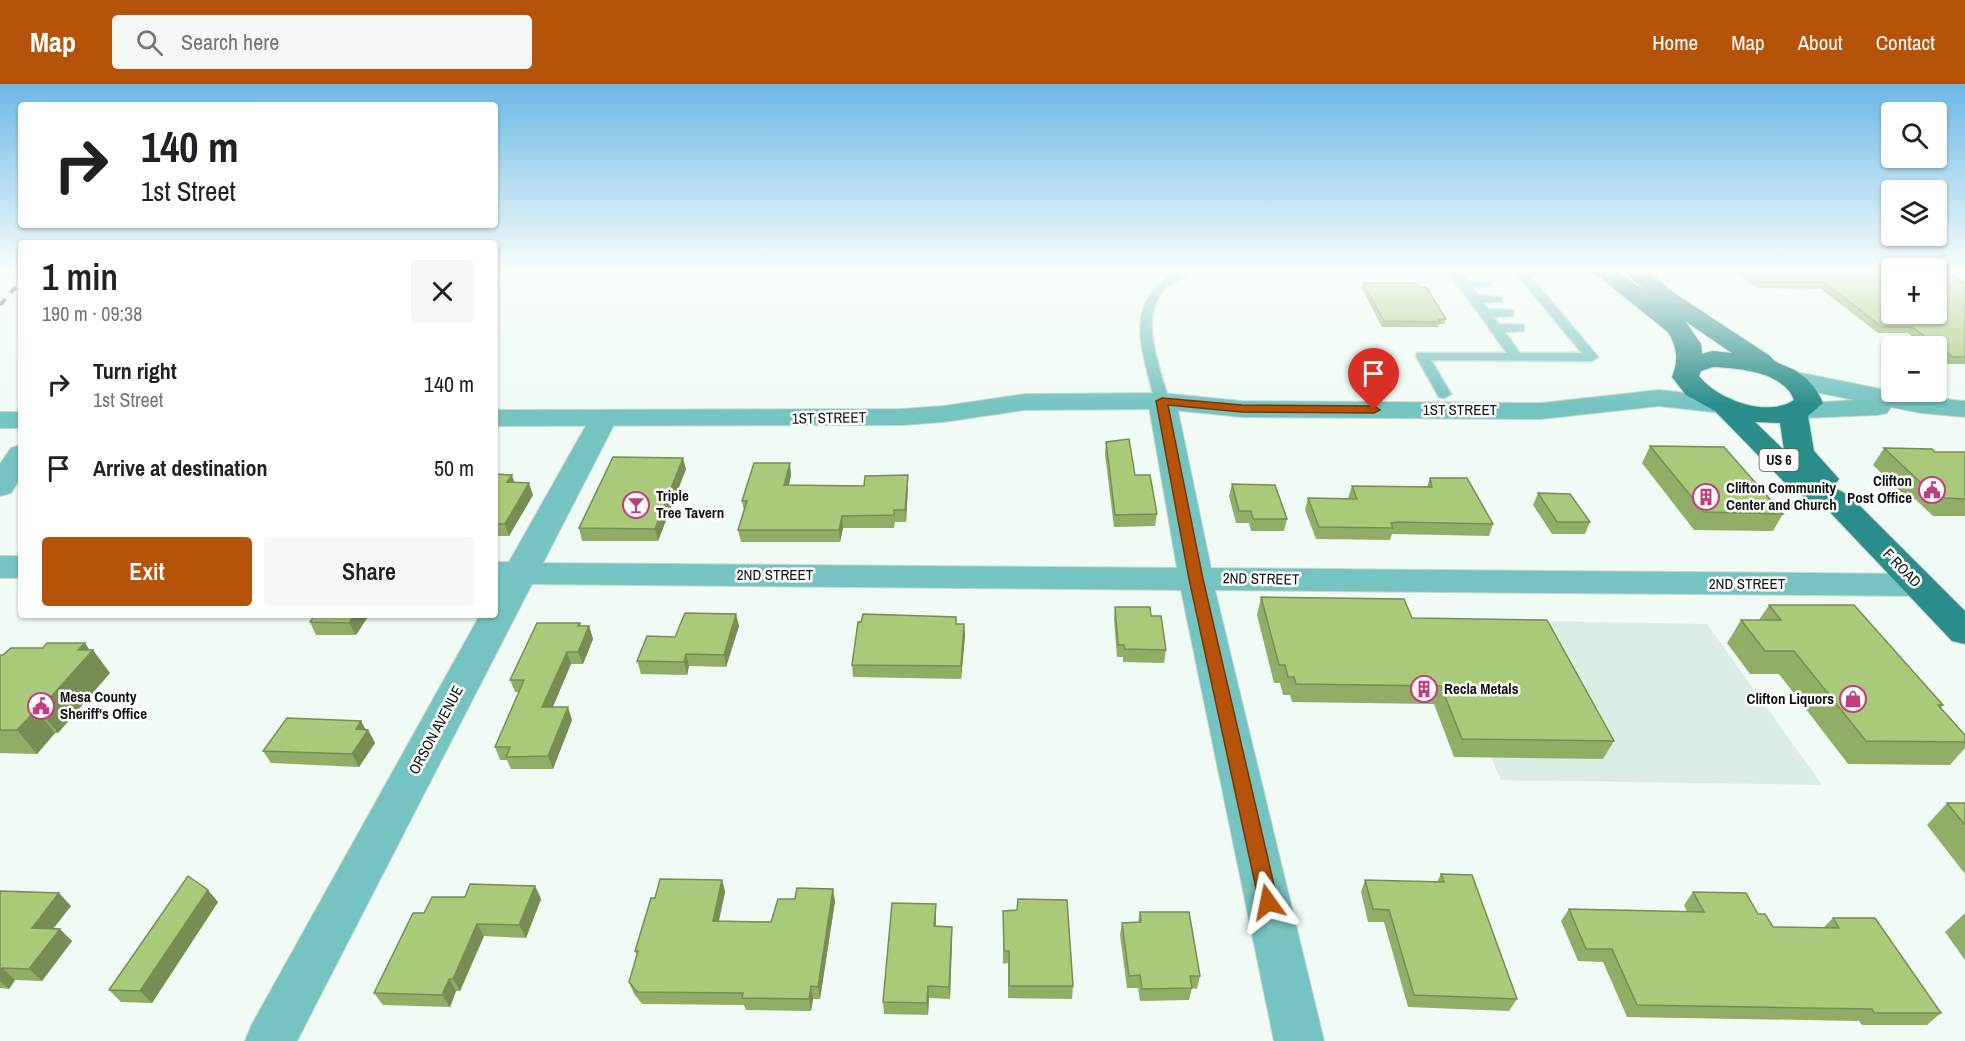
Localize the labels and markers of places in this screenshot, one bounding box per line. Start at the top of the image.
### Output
pin [1348,348,1399,410]
place label: Clifton Post Office [1847,470,1912,508]
public building icon: Clifton Post Office [1917,475,1947,505]
place label: Clifton Community Center and Church [1726,477,1837,515]
building icon: Clifton Community Center and Church [1691,482,1721,512]
place label: Triple Tree Tavern [656,485,724,523]
bar icon: Triple Tree Tavern [621,490,651,520]
building icon: Recla Metals [1409,674,1439,704]
place label: Recla Metals [1444,678,1519,699]
shop icon: Clifton Liquors [1838,684,1868,714]
place label: Mesa County Sheriff's Office [60,686,147,724]
place label: Clifton Liquors [1747,688,1834,709]
public building icon: Mesa County Sheriff's Office [26,691,56,721]

